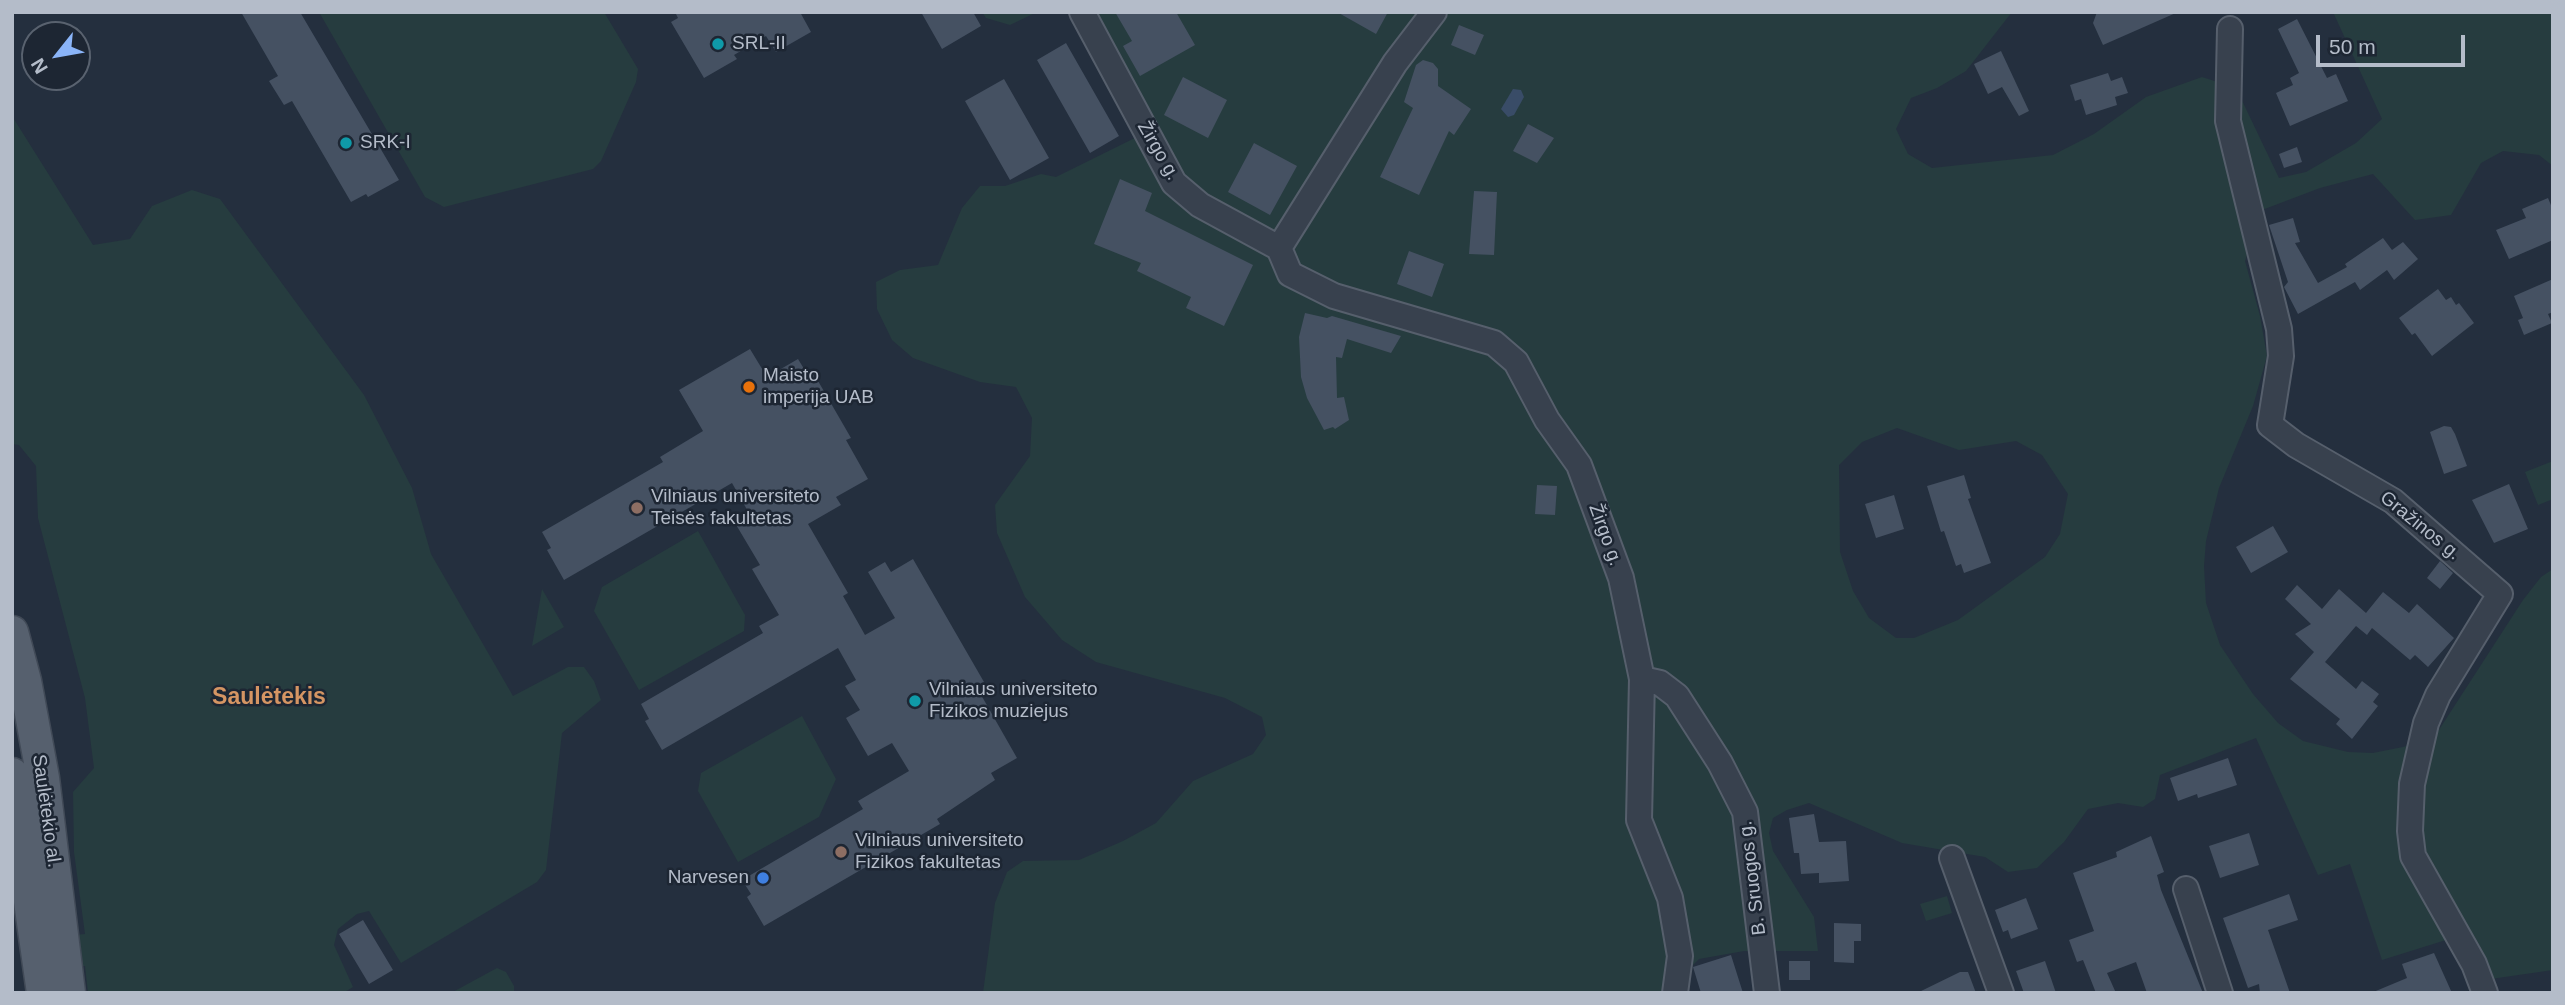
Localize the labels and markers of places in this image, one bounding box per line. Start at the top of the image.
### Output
place label: SRL-II [732,33,786,55]
marker: SRL-II [710,36,726,52]
place label: SRK-I [360,132,411,154]
marker: SRK-I [338,135,354,151]
place label: Maisto imperija UAB [763,365,874,409]
marker: Maisto imperija UAB [741,379,757,395]
place label: Vilniaus universiteto Teisės fakultetas [651,486,820,530]
marker: Vilniaus universiteto Teisės fakultetas [629,500,645,516]
place label: Vilniaus universiteto Fizikos muziejus [929,679,1098,723]
marker: Vilniaus universiteto Fizikos muziejus [907,693,923,709]
place label: Vilniaus universiteto Fizikos fakultetas [855,830,1024,874]
marker: Vilniaus universiteto Fizikos fakultetas [833,844,849,860]
place label: Narvesen [668,867,749,889]
marker: Narvesen [755,870,771,886]

